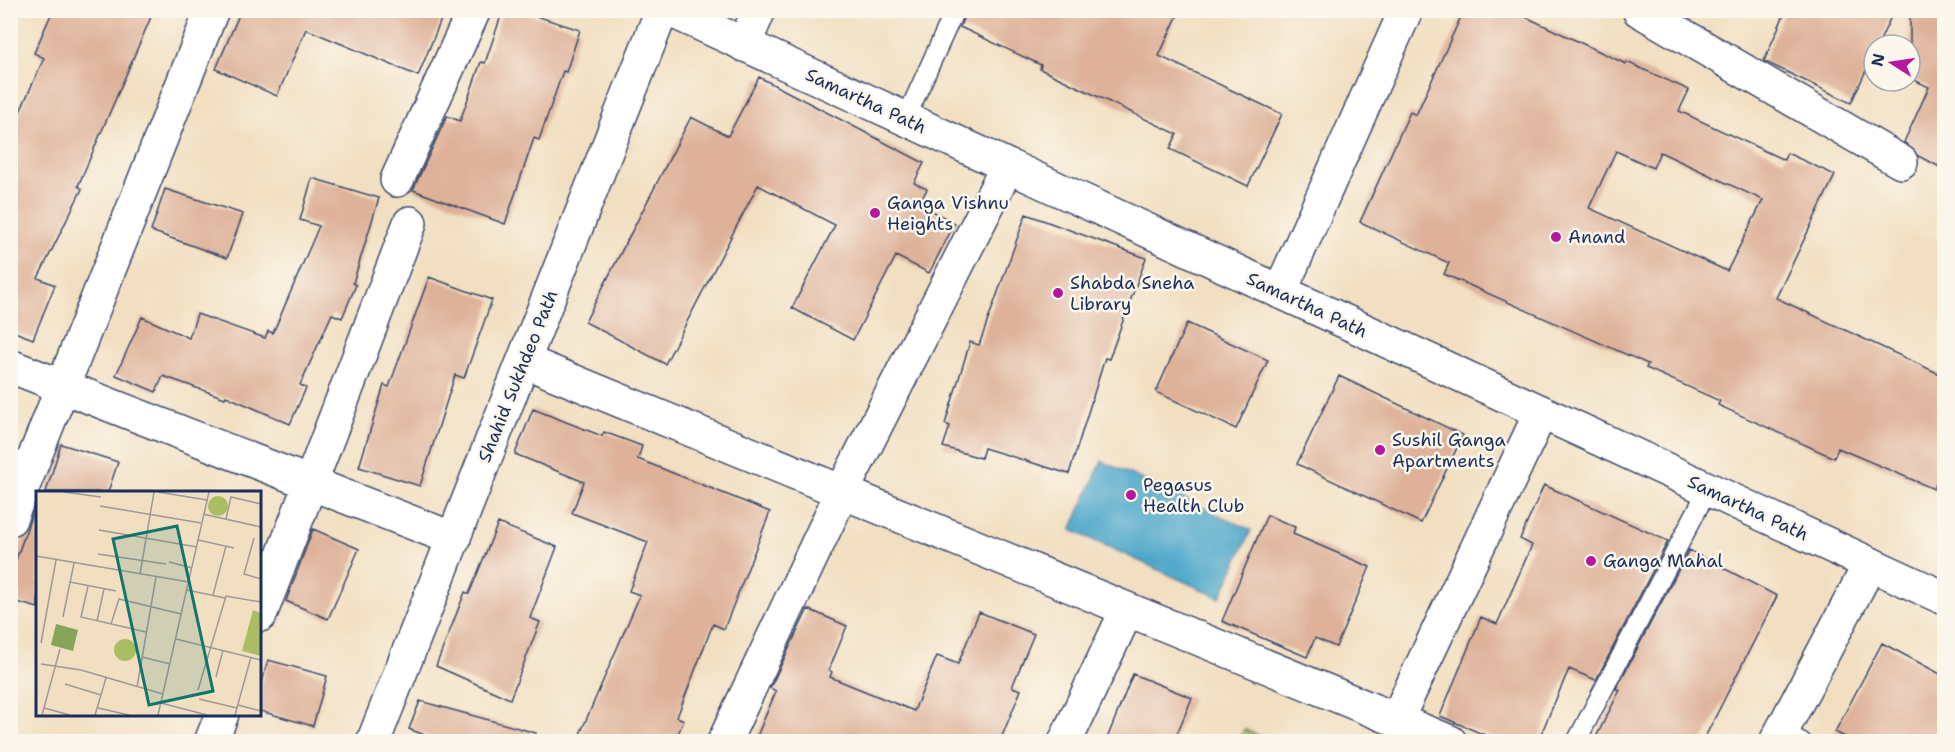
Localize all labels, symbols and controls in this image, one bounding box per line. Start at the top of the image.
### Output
north arrow [1862,33,1922,93]
text: N [1866,52,1889,68]
street label: Samartha Path [802,63,930,139]
place label: Ganga Vishnu Heights [887,191,1009,236]
marker: Ganga Vishnu Heights [868,206,882,220]
place label: Anand [1568,225,1626,249]
marker: Anand [1549,230,1563,244]
street label: Samartha Path [1243,267,1371,343]
place label: Shabda Sneha Library [1070,271,1194,316]
street label: Shahid Sukhdeo Path [472,286,564,466]
marker: Shabda Sneha Library [1051,286,1065,300]
place label: Sushil Ganga Apartments [1392,428,1506,473]
marker: Sushil Ganga Apartments [1373,443,1387,457]
street label: Samartha Path [1684,470,1812,546]
place label: Pegasus Health Club [1143,473,1244,518]
marker: Pegasus Health Club [1124,488,1138,502]
inset map [36,491,261,716]
place label: Ganga Mahal [1603,549,1724,573]
marker: Ganga Mahal [1584,554,1598,568]

